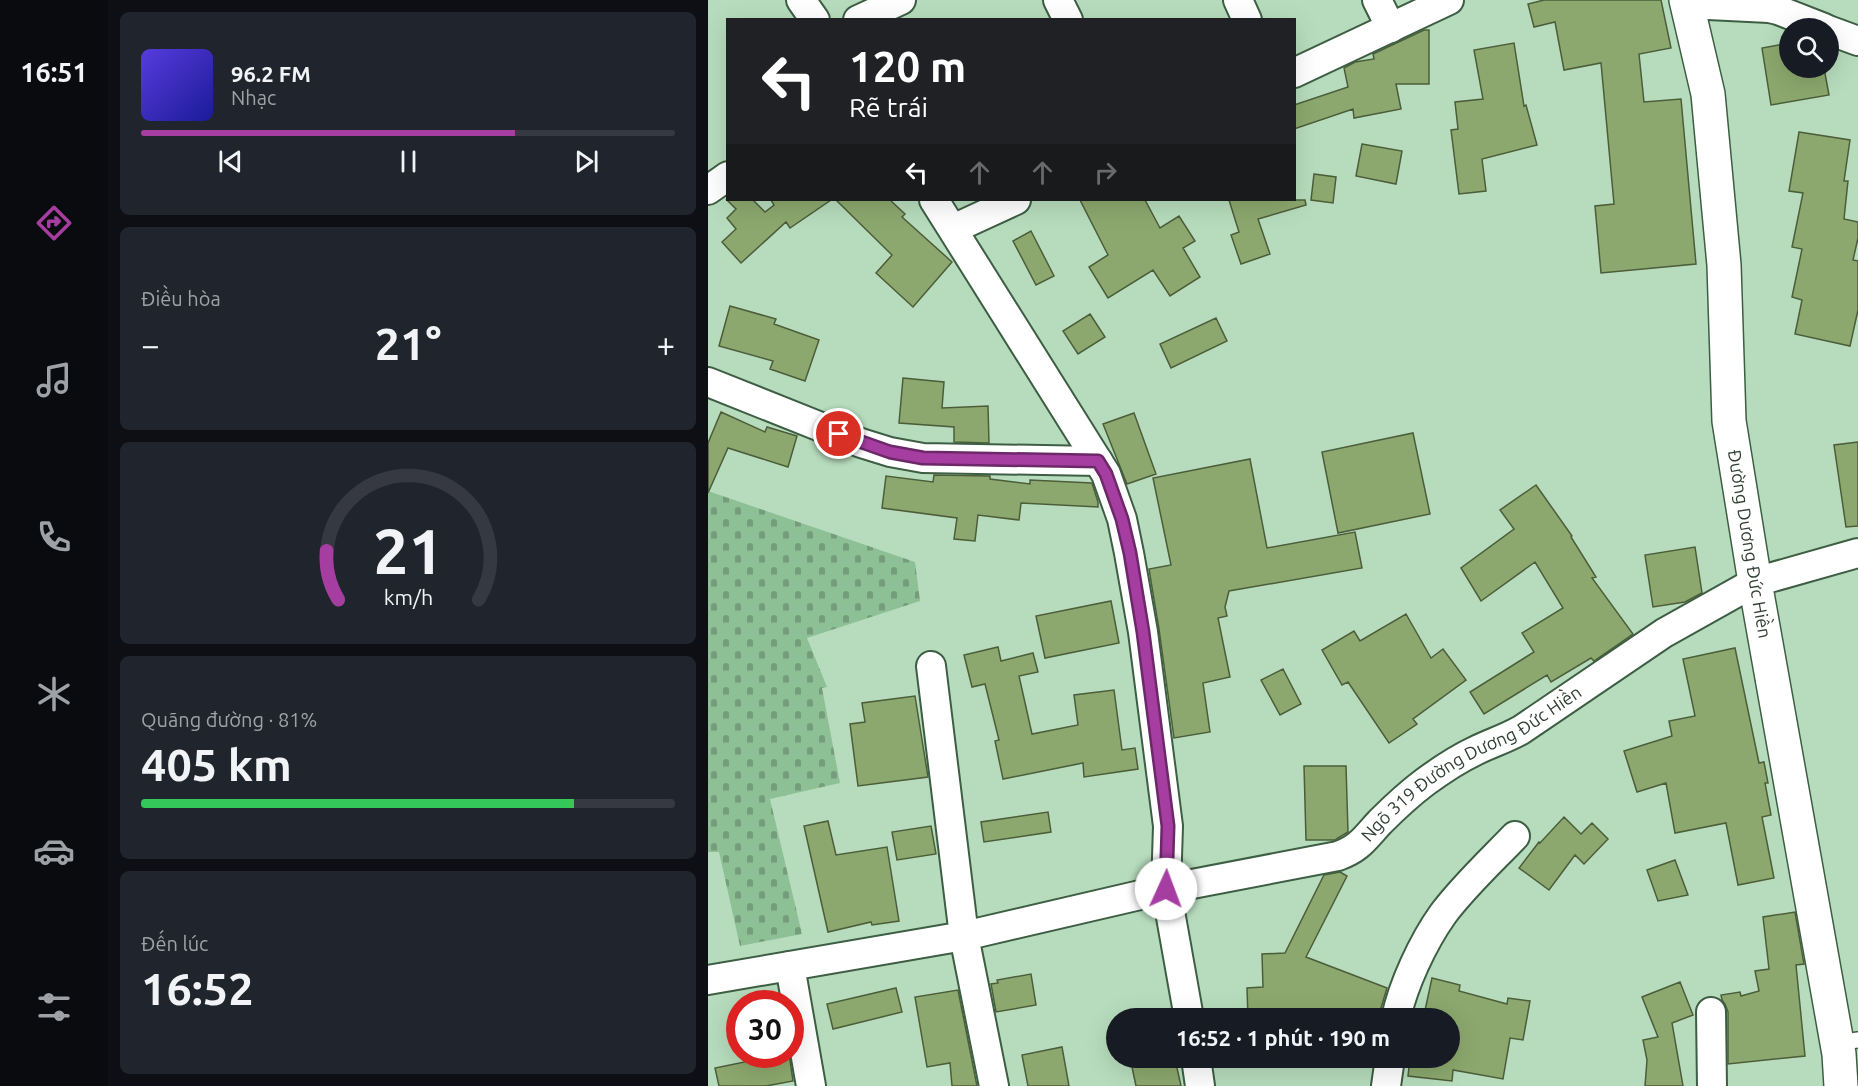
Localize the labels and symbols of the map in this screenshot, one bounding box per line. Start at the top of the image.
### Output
pin [813,408,864,459]
street label: Đường Dương Đức Hiền [1725,448,1776,640]
street label: Ngõ 319 Đường Dương Đức Hiền [1357,681,1585,845]
position arrow [1134,857,1198,921]
speed limit sign: 30 [726,990,804,1068]

